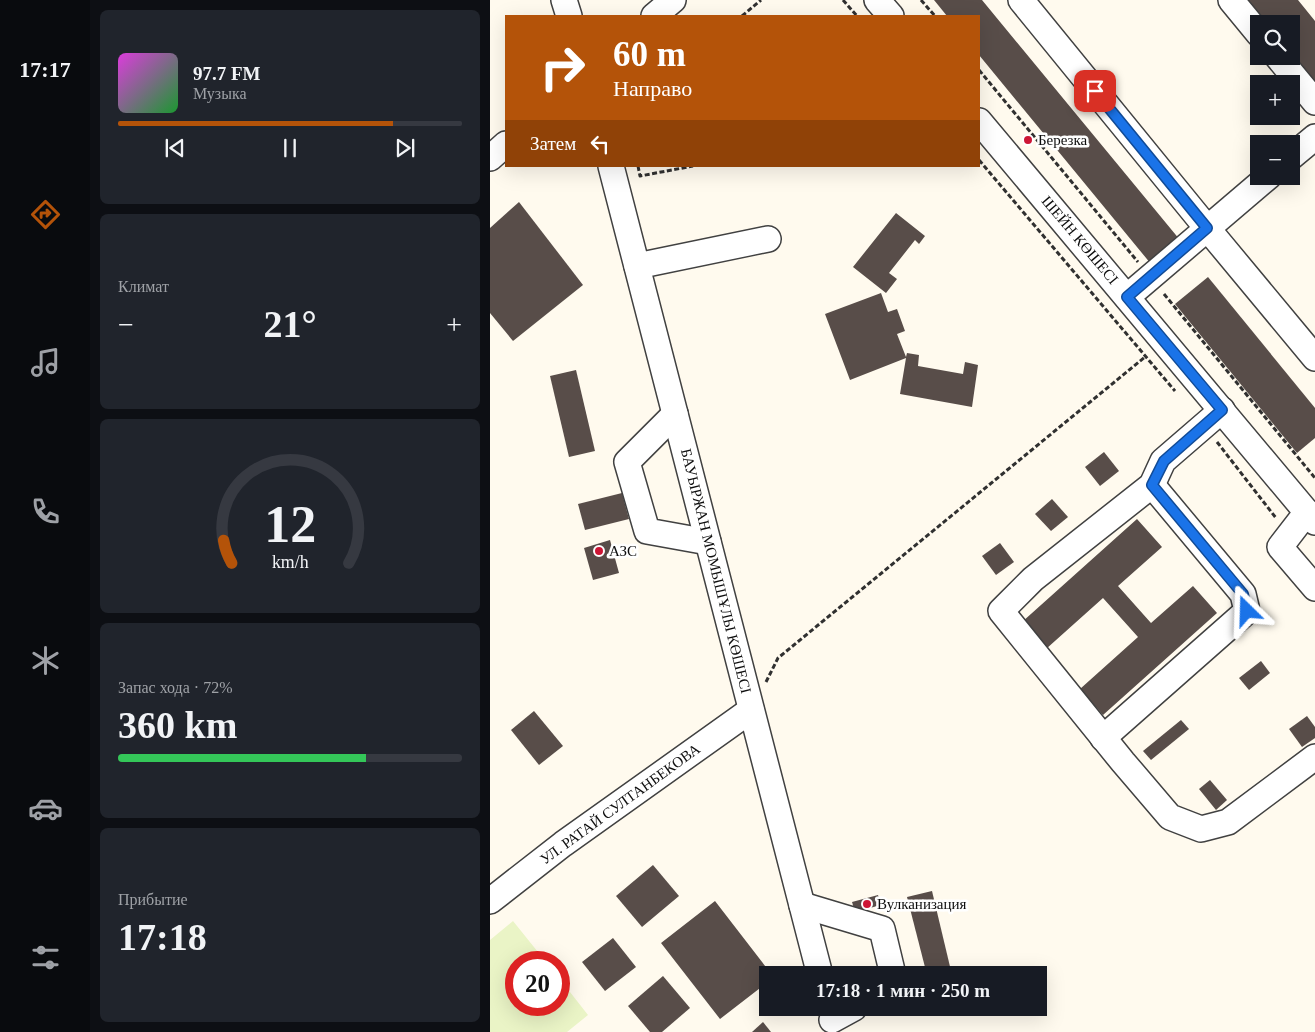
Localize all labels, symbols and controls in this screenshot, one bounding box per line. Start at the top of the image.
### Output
map controls [1250,15,1300,185]
button: search [1250,15,1300,65]
icon: right [530,35,595,100]
text: 60 m [613,35,686,74]
text: 17:17 [19,57,71,82]
text: 97.7 FM [193,63,261,84]
pin [1074,70,1116,112]
button: + [1250,75,1300,125]
text: Направо [613,76,692,101]
icon: arrive [1081,77,1109,105]
text: Музыка [193,85,247,102]
icon: left [586,130,614,158]
place label: Березка [1038,132,1088,148]
text: Затем [530,133,576,154]
icon: previous [161,134,189,162]
icon: pause [276,134,304,162]
icon: next [391,134,419,162]
marker: Березка [1022,134,1034,146]
button: − [1250,135,1300,185]
street label: ШЕЙН КӨШЕСІ [1039,193,1121,287]
icon: directions [28,197,63,232]
text: Климат [118,278,169,295]
text: 21° [263,303,317,345]
text: − [118,309,134,340]
text: + [446,309,462,340]
icon: music [28,345,63,380]
street label: БАУЫРЖАН МОМЫШҰЛЫ КӨШЕСІ [678,447,754,695]
icon: phone [28,494,63,529]
text: 12 [264,496,316,553]
place label: АЗС [609,543,637,559]
marker: АЗС [593,545,605,557]
text: km/h [272,552,308,572]
position arrow [1220,584,1272,636]
icon: climate [28,643,63,678]
text: Запас хода · 72% [118,679,233,696]
text: 360 km [118,704,237,746]
street label: УЛ. РАТАЙ СУЛТАНБЕКОВА [537,741,703,867]
icon: car [28,791,63,826]
text: Прибытие [118,891,188,908]
place label: Вулканизация [877,896,967,912]
marker: Вулканизация [861,898,873,910]
text: 17:18 [118,916,207,958]
icon: filters [28,940,63,975]
speed limit sign: 20 [505,951,570,1016]
text: 17:18 · 1 мин · 250 m [816,980,990,1001]

